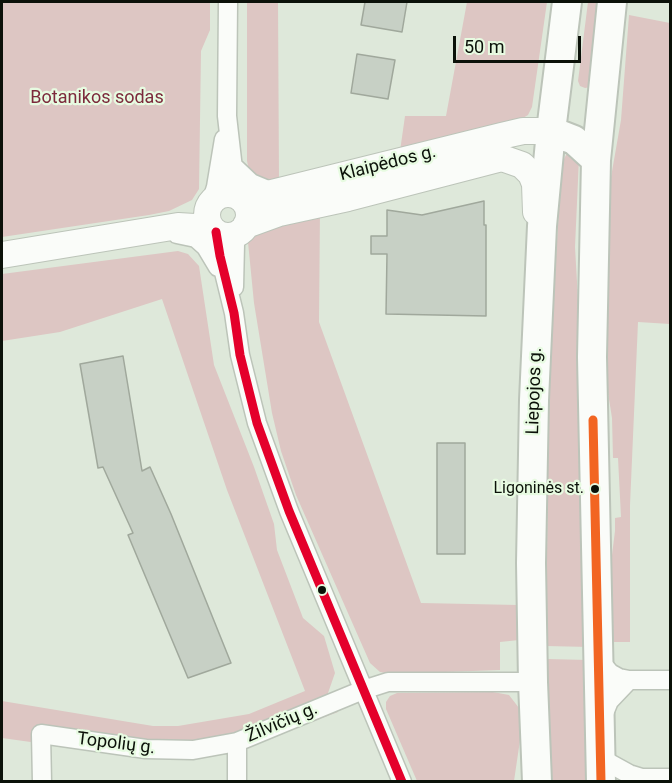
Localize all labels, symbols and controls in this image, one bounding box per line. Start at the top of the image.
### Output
scale bar [456,24,584,62]
text: 50 m [464,36,504,57]
park label: Botanikos sodas [30,87,164,109]
street label: Klaipėdos g. [338,142,438,186]
street label: Liepojos g. [523,347,547,435]
place label: Ligoninės st. [493,479,584,499]
marker: Ligoninės st. [589,483,601,495]
unlabelled marker [316,584,328,596]
street label: Žilvičių g. [243,698,321,748]
street label: Topolių g. [76,728,156,760]

